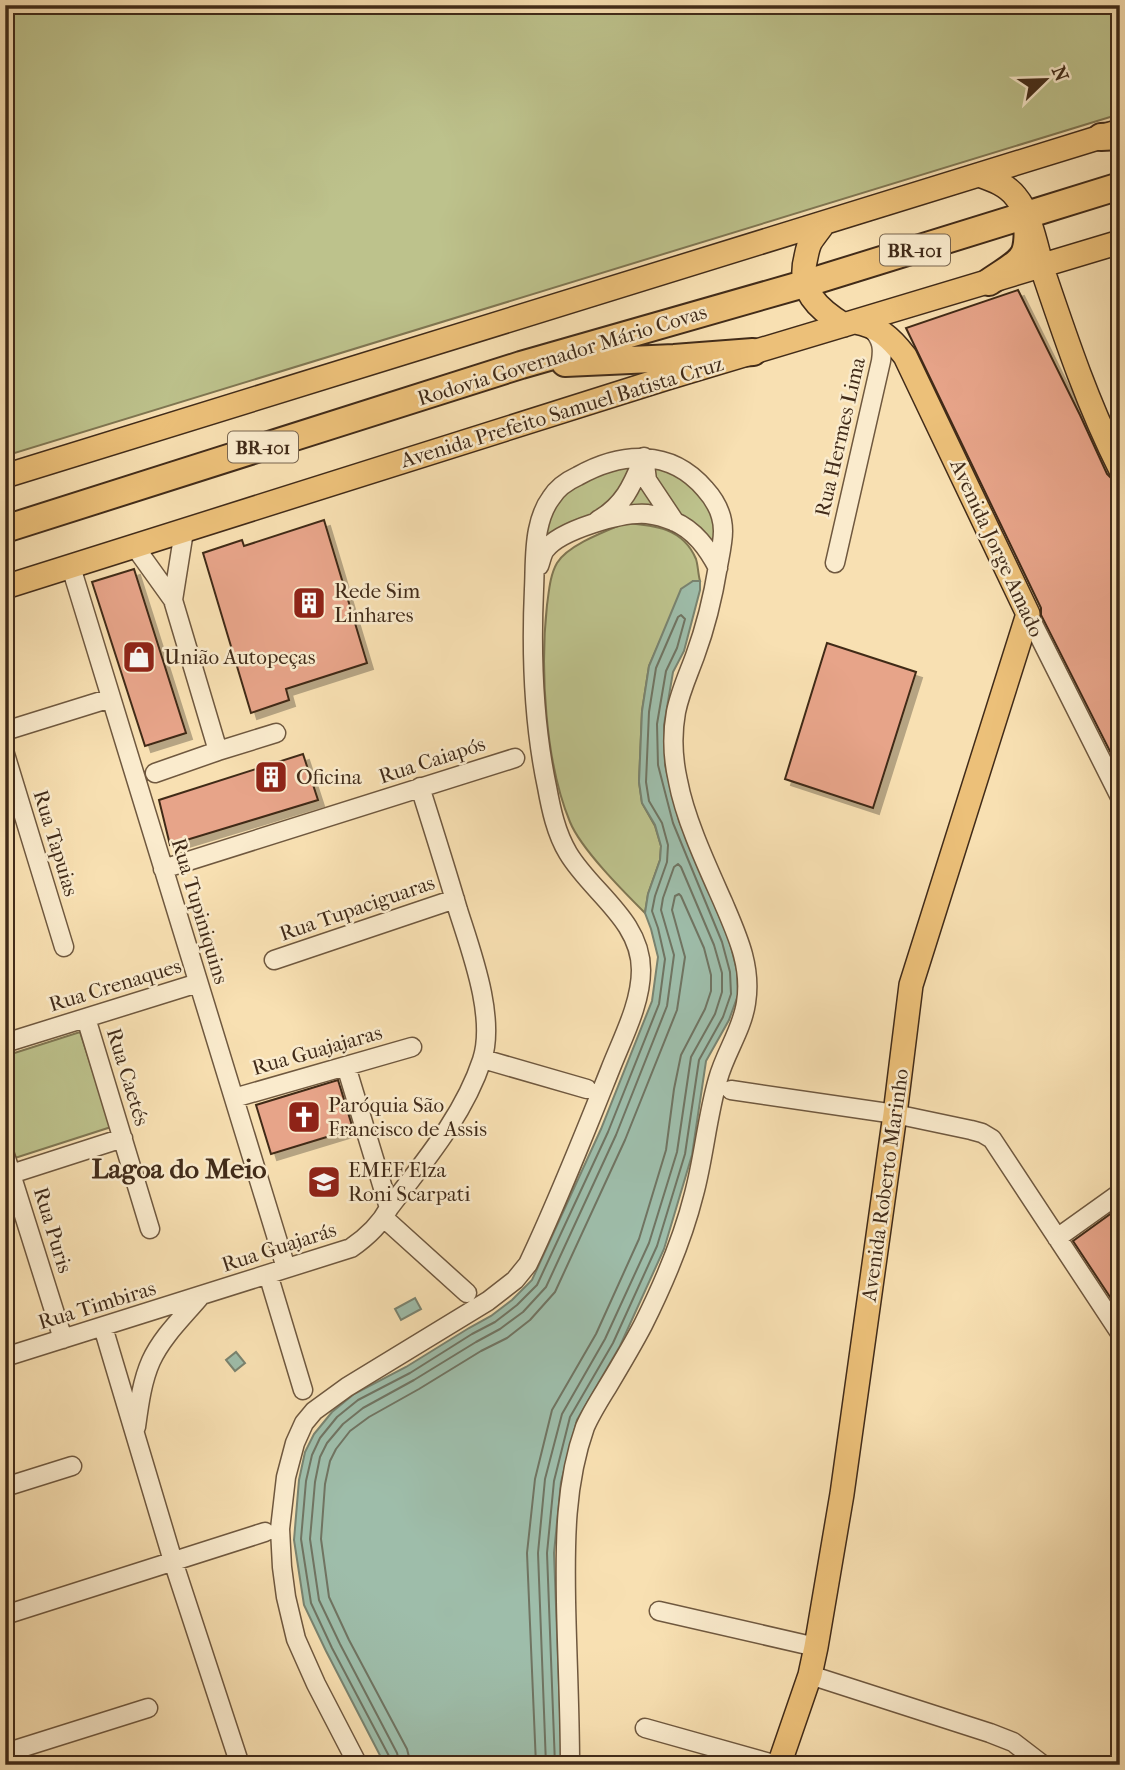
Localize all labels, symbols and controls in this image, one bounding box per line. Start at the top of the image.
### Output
north arrow [1010,46,1080,116]
text: N [1047,63,1073,85]
road number: BR-101 [880,234,950,266]
street label: Rodovia Governador Mário Covas [414,299,710,411]
street label: Avenida Prefeito Samuel Batista Cruz [397,351,726,473]
street label: Rua Hermes Lima [810,355,870,519]
road number: BR-101 [228,432,298,462]
street label: Avenida Jorge Amado [945,454,1049,641]
place label: Rede Sim Linhares [334,579,421,627]
building icon: Rede Sim Linhares [290,584,328,622]
shop icon: União Autopeças [120,638,158,676]
place label: União Autopeças [164,645,316,669]
street label: Rua Caiapós [376,731,489,788]
building icon: Oficina [252,758,290,796]
place label: Oficina [296,765,362,789]
street label: Rua Tapuias [28,787,84,899]
street label: Rua Tupiniquins [166,835,234,987]
street label: Rua Tupaciguaras [276,870,438,946]
street label: Rua Crenaques [46,953,184,1017]
street label: Rua Guajajaras [249,1020,385,1080]
street label: Rua Caetés [102,1025,154,1129]
street label: Avenida Roberto Marinho [857,1067,913,1304]
place label: Paróquia São Francisco de Assis [328,1093,487,1141]
church icon: Paróquia São Francisco de Assis [285,1098,323,1136]
district label: Lagoa do Meio [92,1152,266,1185]
place label: EMEF Elza Roni Scarpati [348,1158,470,1206]
school or university icon: EMEF Elza Roni Scarpati [305,1163,343,1201]
street label: Rua Puris [29,1184,77,1276]
street label: Rua Guajarás [219,1217,339,1277]
street label: Rua Timbiras [35,1276,159,1334]

